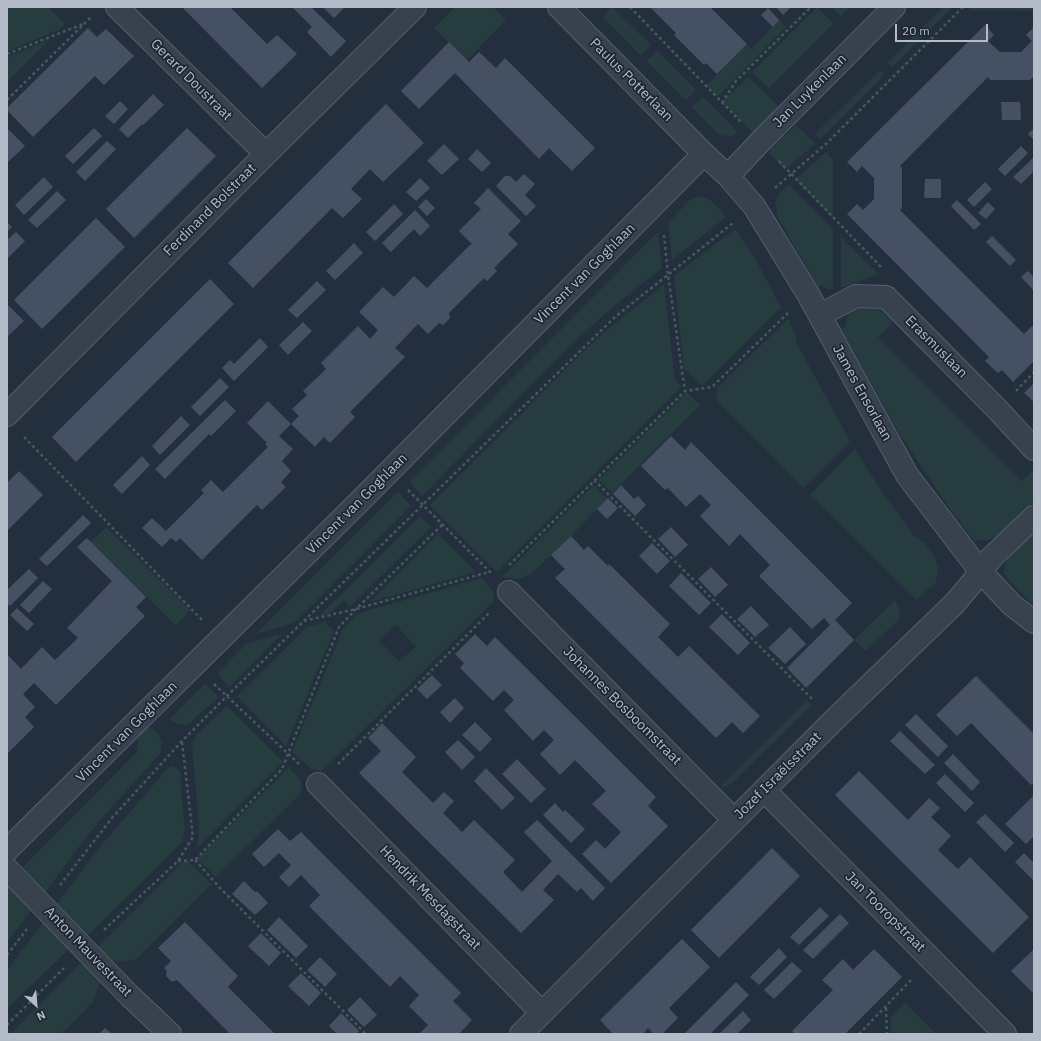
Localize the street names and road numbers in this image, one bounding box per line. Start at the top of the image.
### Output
street label: Paulus Potterlaan [586,35,676,125]
street label: Gerard Doustraat [147,36,235,124]
street label: Jan Luykenlaan [770,51,850,131]
street label: Ferdinand Bolstraat [160,160,260,260]
street label: Vincent van Goghlaan [531,220,639,328]
street label: Erasmuslaan [901,312,971,382]
street label: James Ensorlaan [829,342,895,444]
street label: Vincent van Goghlaan [303,450,411,558]
street label: Johannes Bosboomstraat [559,643,685,769]
street label: Vincent van Goghlaan [73,678,181,786]
street label: Jozef Israëlsstraat [731,729,825,823]
street label: Hendrik Mesdagstraat [376,842,484,954]
street label: Jan Tooropstraat [841,868,929,956]
street label: Anton Mauvestraat [41,903,135,1001]

